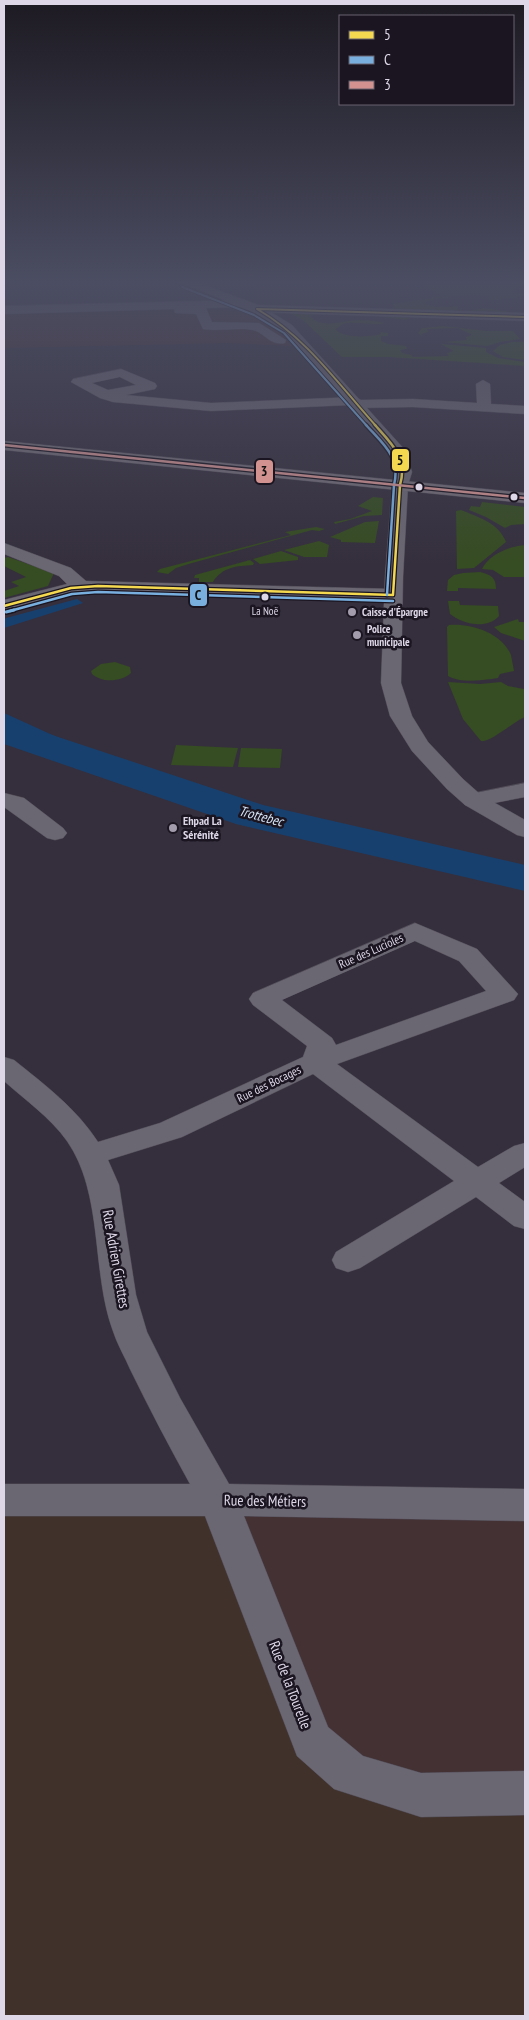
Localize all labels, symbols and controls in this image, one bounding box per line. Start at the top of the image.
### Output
legend [339,15,514,105]
text: 5 [384,25,391,44]
text: C [384,50,391,69]
text: 3 [384,75,391,94]
line badge: 5 [391,448,410,472]
text: 5 [397,451,403,469]
line badge: 3 [255,459,274,484]
text: 3 [261,462,267,480]
unlabelled marker [414,482,424,492]
unlabelled marker [509,492,519,502]
line badge: C [189,583,208,607]
text: C [195,586,202,604]
marker: La Noë [260,592,270,602]
place label: La Noë [252,604,279,618]
place label: Caisse d'Épargne [362,605,428,619]
marker: Caisse d'Épargne [346,606,358,618]
place label: Police municipale [367,622,410,649]
marker: Police municipale [351,629,363,641]
water label: Trottebec [237,801,287,831]
place label: Ehpad La Sérénité [183,813,222,842]
marker: Ehpad La Sérénité [167,822,179,834]
street label: Rue des Lucioles [336,930,405,971]
street label: Rue des Bocages [234,1062,303,1105]
street label: Rue Adrien Girettes [98,1208,135,1310]
street label: Rue des Métiers [224,1490,306,1511]
street label: Rue de la Tourelle [265,1638,316,1732]

